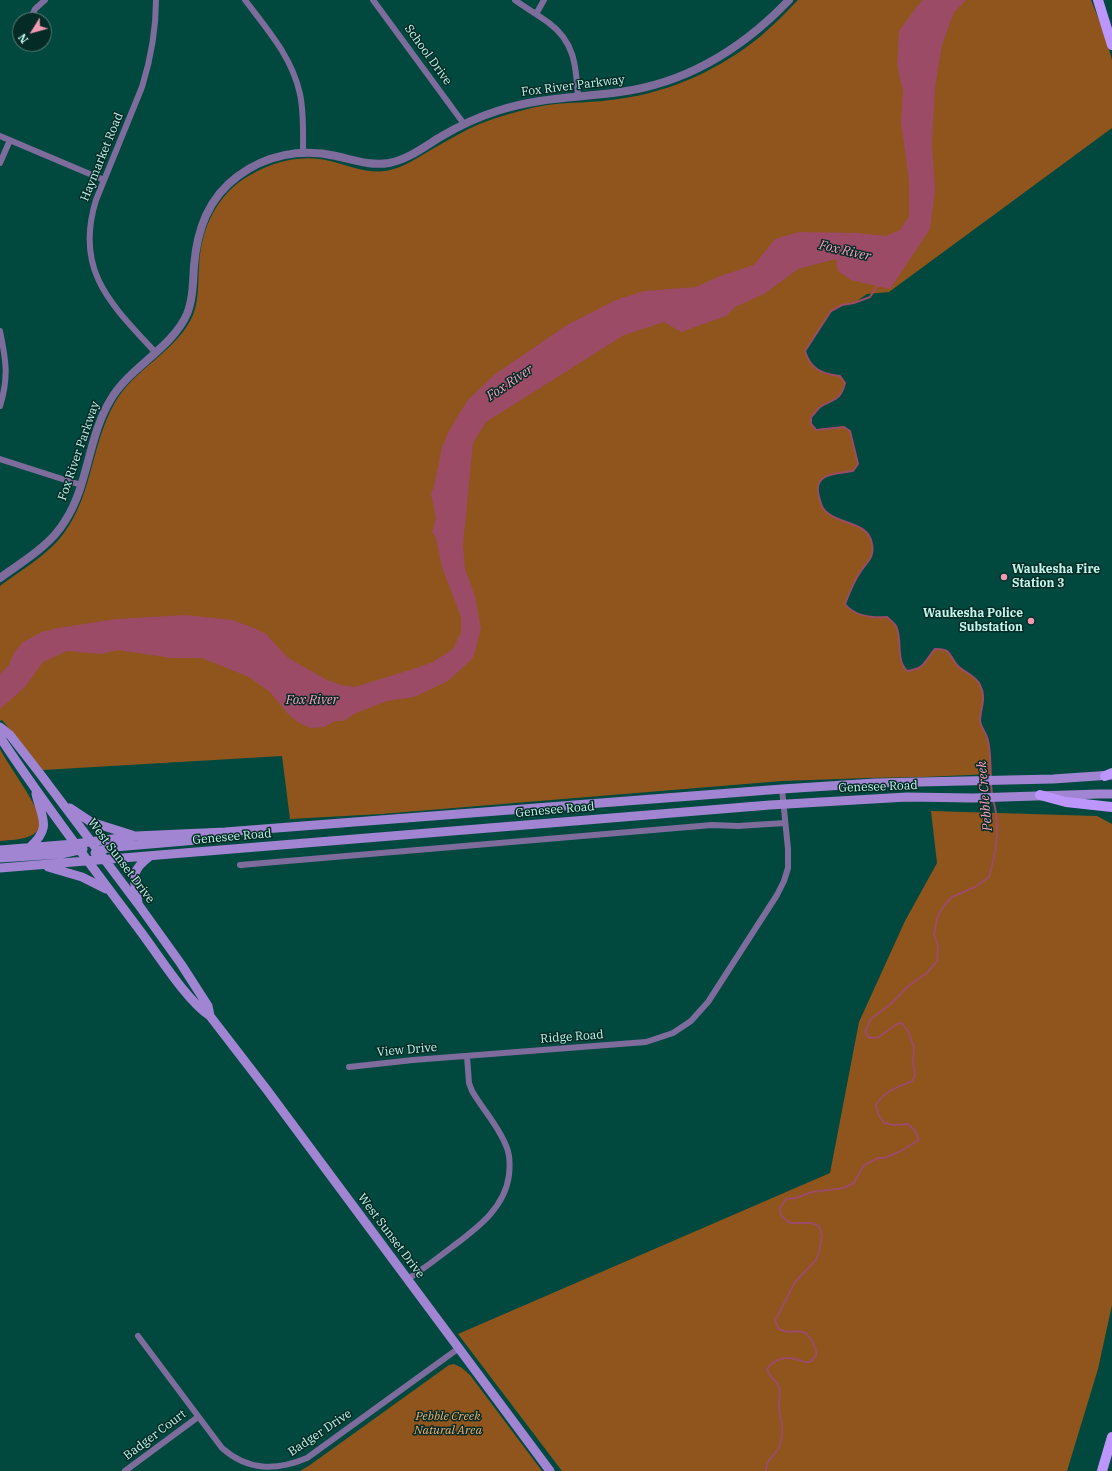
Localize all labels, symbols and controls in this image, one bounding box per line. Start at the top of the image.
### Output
north arrow [12,12,52,52]
street label: School Drive [401,22,455,88]
text: N [15,31,31,46]
street label: Fox River Parkway [520,73,626,99]
street label: Haymarket Road [78,110,126,204]
water label: Fox River [818,237,872,265]
water label: Fox River [484,362,536,404]
street label: Fox River Parkway [55,399,103,503]
place label: Waukesha Fire Station 3 [1012,563,1100,591]
marker: Waukesha Fire Station 3 [999,572,1009,582]
place label: Waukesha Police Substation [923,607,1023,635]
marker: Waukesha Police Substation [1026,616,1036,626]
water label: Fox River [286,692,338,708]
water label: Pebble Creek [974,760,996,832]
street label: Genesee Road [838,778,918,796]
street label: Genesee Road [515,799,595,821]
street label: West Sunset Drive [85,816,157,906]
street label: Genesee Road [192,826,272,848]
street label: Ridge Road [540,1028,604,1046]
street label: View Drive [376,1040,438,1060]
street label: West Sunset Drive [355,1191,427,1281]
street label: Badger Court [121,1407,189,1463]
street label: Badger Drive [286,1407,354,1459]
park label: Pebble Creek Natural Area [414,1410,482,1438]

